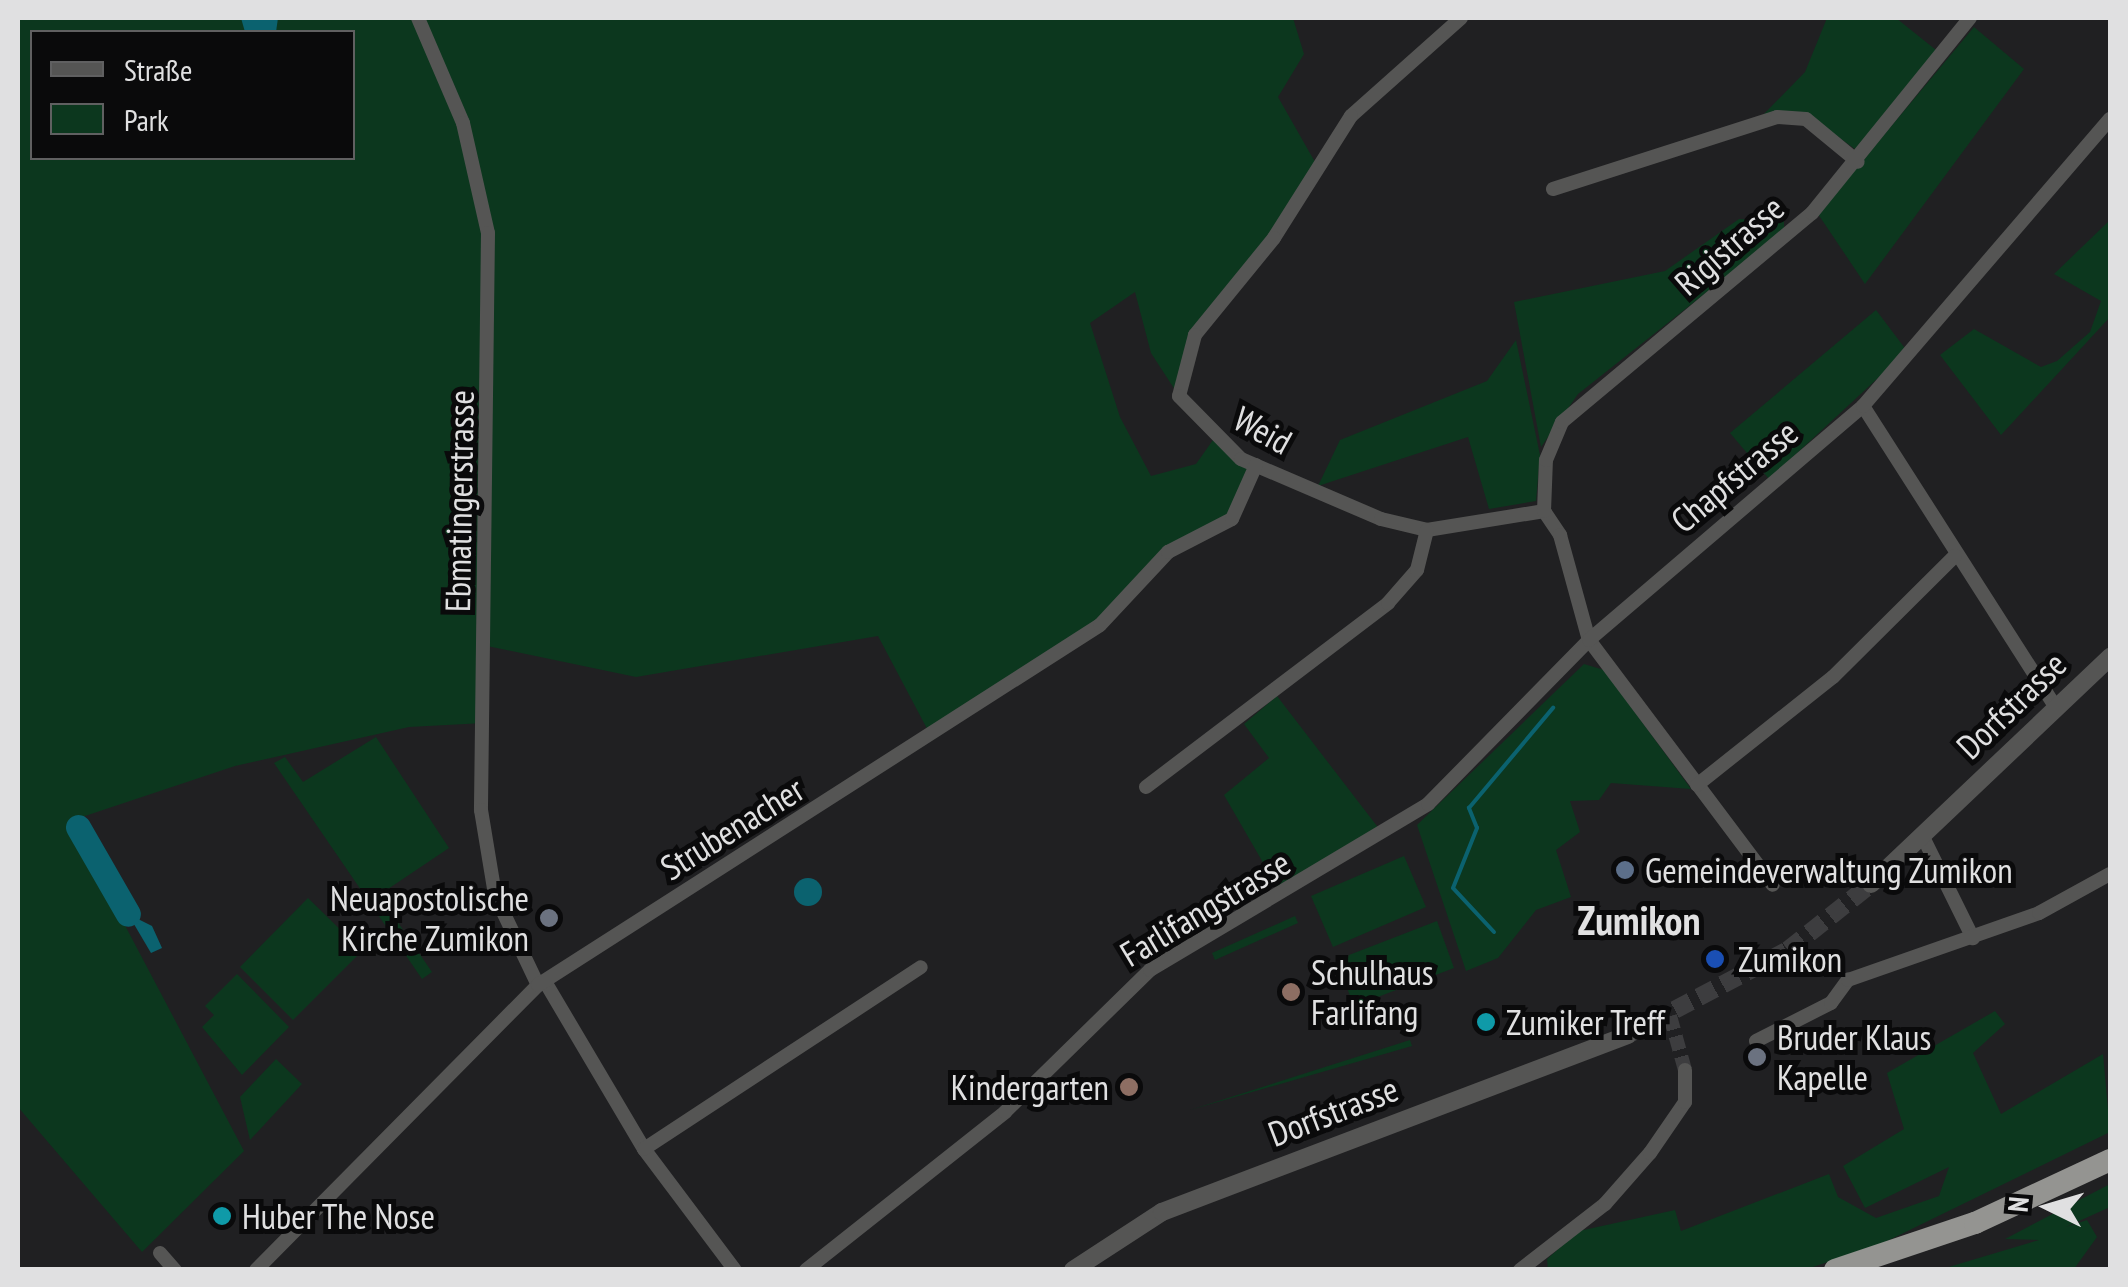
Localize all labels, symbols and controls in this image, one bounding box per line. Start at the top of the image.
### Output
legend [30,30,355,160]
text: Straße [124,50,192,89]
text: Park [124,100,169,139]
street label: Rigistrasse [1666,186,1792,304]
street label: Ebmatingerstrasse [436,390,482,612]
street label: Weid [1227,397,1299,463]
street label: Chapfstrasse [1662,411,1806,541]
street label: Dorfstrasse [1948,643,2074,767]
street label: Strubenacher [653,768,811,888]
street label: Farlifangstrasse [1113,841,1297,975]
place label: Gemeindeverwaltung Zumikon [1645,849,2013,891]
marker: Gemeindeverwaltung Zumikon [1614,859,1636,881]
place label: Neuapostolische Kirche Zumikon [330,877,529,959]
district label: Zumikon [1578,896,1700,944]
marker: Neuapostolische Kirche Zumikon [538,907,560,929]
place label: Zumikon [1738,938,1842,980]
marker: Zumikon [1702,946,1728,972]
place label: Schulhaus Farlifang [1311,951,1434,1033]
marker: Schulhaus Farlifang [1280,981,1302,1003]
place label: Zumiker Treff [1506,1001,1666,1043]
marker: Zumiker Treff [1475,1011,1497,1033]
place label: Bruder Klaus Kapelle [1777,1016,1931,1098]
marker: Bruder Klaus Kapelle [1746,1046,1768,1068]
place label: Kindergarten [951,1066,1109,1108]
street label: Dorfstrasse [1262,1067,1404,1155]
marker: Kindergarten [1118,1076,1140,1098]
north arrow [1998,1157,2098,1257]
place label: Huber The Nose [242,1195,436,1237]
text: N [1999,1195,2037,1213]
marker: Huber The Nose [211,1205,233,1227]

